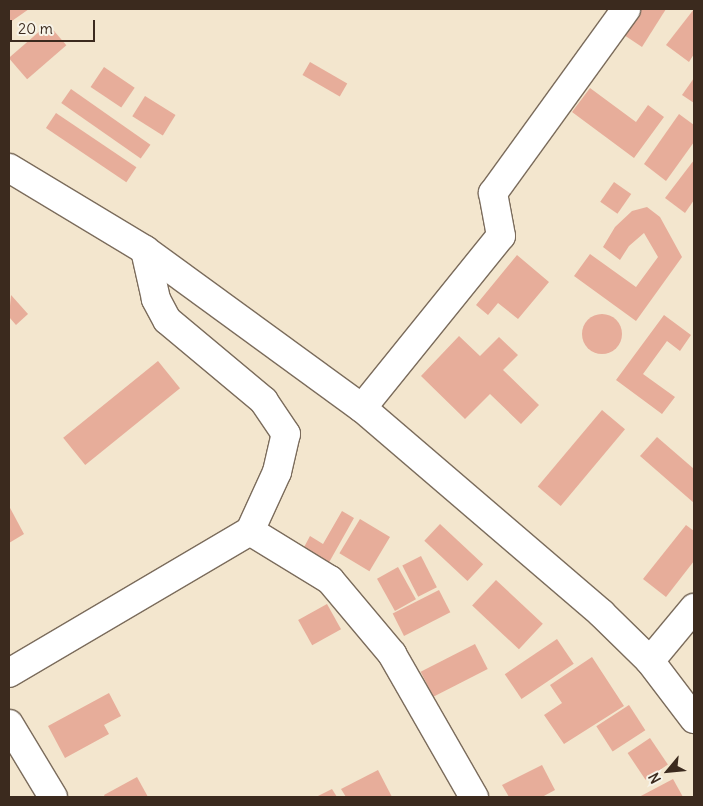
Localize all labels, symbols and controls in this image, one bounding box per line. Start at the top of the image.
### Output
scale bar [12,10,98,42]
text: 20 m [18,19,53,38]
north arrow [643,746,693,796]
text: N [645,770,665,787]

